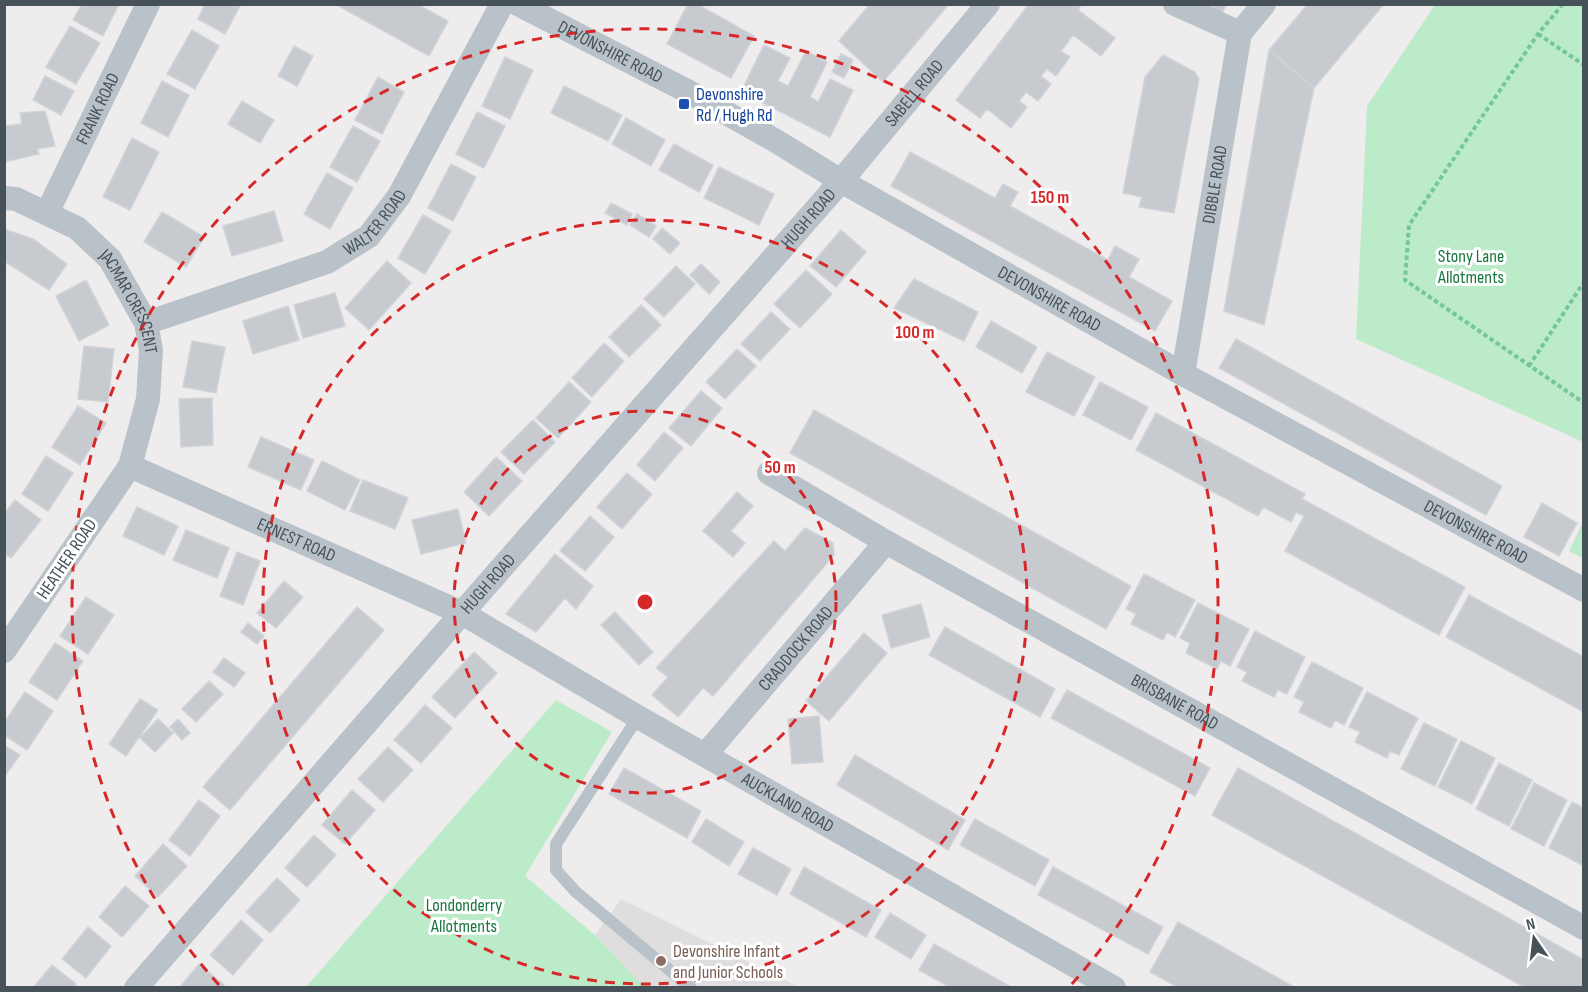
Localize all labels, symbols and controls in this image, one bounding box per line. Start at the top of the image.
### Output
street label: DEVONSHIRE ROAD [555,16,666,87]
street label: SABELL ROAD [880,55,948,131]
street label: FRANK ROAD [71,69,124,148]
place label: Devonshire Rd / Hugh Rd [696,84,773,126]
marker: Devonshire Rd / Hugh Rd [677,97,691,111]
street label: DIBBLE ROAD [1198,144,1232,225]
street label: HUGH ROAD [776,184,840,253]
street label: WALTER ROAD [339,186,411,260]
text: 150 m [1031,187,1069,208]
street label: JACMAR CRESCENT [95,244,162,355]
park label: Stony Lane Allotments [1437,246,1504,288]
street label: DEVONSHIRE ROAD [994,261,1105,336]
text: 100 m [896,322,935,343]
text: 50 m [764,457,796,478]
street label: DEVONSHIRE ROAD [1420,495,1532,568]
street label: ERNEST ROAD [254,513,339,566]
street label: HEATHER ROAD [33,515,101,603]
street label: HUGH ROAD [456,549,520,618]
centre of rings [635,592,655,612]
street label: CRADDOCK ROAD [754,602,838,695]
street label: BRISBANE ROAD [1128,669,1222,734]
street label: AUCKLAND ROAD [737,767,838,837]
park label: Londonderry Allotments [426,895,502,937]
north arrow [1504,908,1564,968]
text: N [1524,915,1537,935]
place label: Devonshire Infant and Junior Schools [673,941,783,983]
marker: Devonshire Infant and Junior Schools [654,954,668,968]

